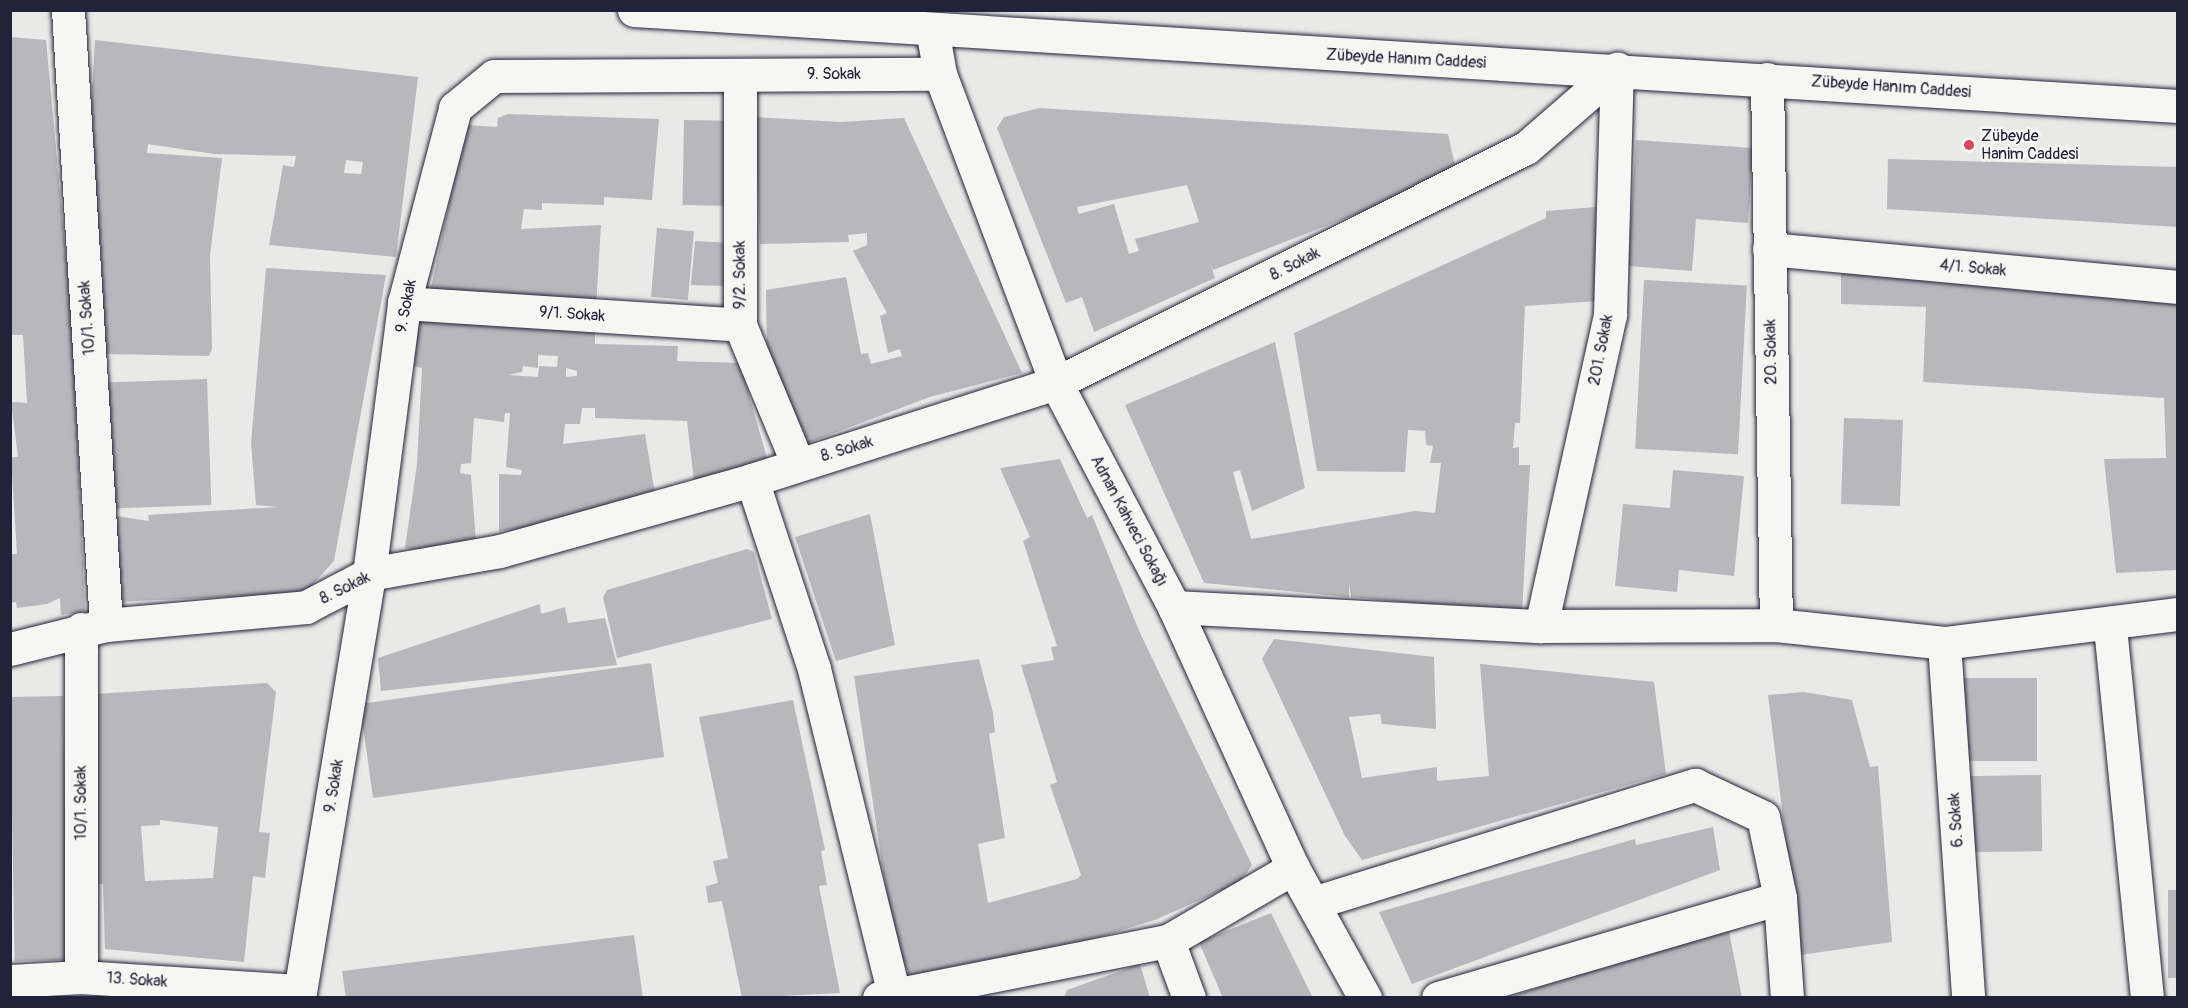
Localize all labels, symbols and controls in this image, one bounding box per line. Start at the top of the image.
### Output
street label: Zübeyde Hanım Caddesi [1325,45,1487,73]
street label: 9. Sokak [807,64,861,84]
street label: Zübeyde Hanım Caddesi [1810,72,1972,102]
place label: Zübeyde Hanim Caddesi [1981,126,2078,164]
marker: Zübeyde Hanim Caddesi [1962,138,1976,152]
street label: 9/2. Sokak [730,241,750,309]
street label: 8. Sokak [1267,243,1323,285]
street label: 4/1. Sokak [1939,256,2007,280]
street label: 9. Sokak [391,278,421,334]
street label: 10/1. Sokak [75,280,99,356]
street label: 9/1. Sokak [538,302,606,326]
street label: 201. Sokak [1585,313,1617,387]
street label: 20. Sokak [1761,319,1781,385]
street label: 8. Sokak [818,432,876,466]
street label: Adnan Kahveci Sokağı [1086,452,1172,590]
street label: 8. Sokak [317,568,373,608]
street label: 9. Sokak [320,758,348,814]
street label: 10/1. Sokak [71,766,91,840]
street label: 6. Sokak [1945,792,1967,848]
street label: 13. Sokak [106,968,168,992]

